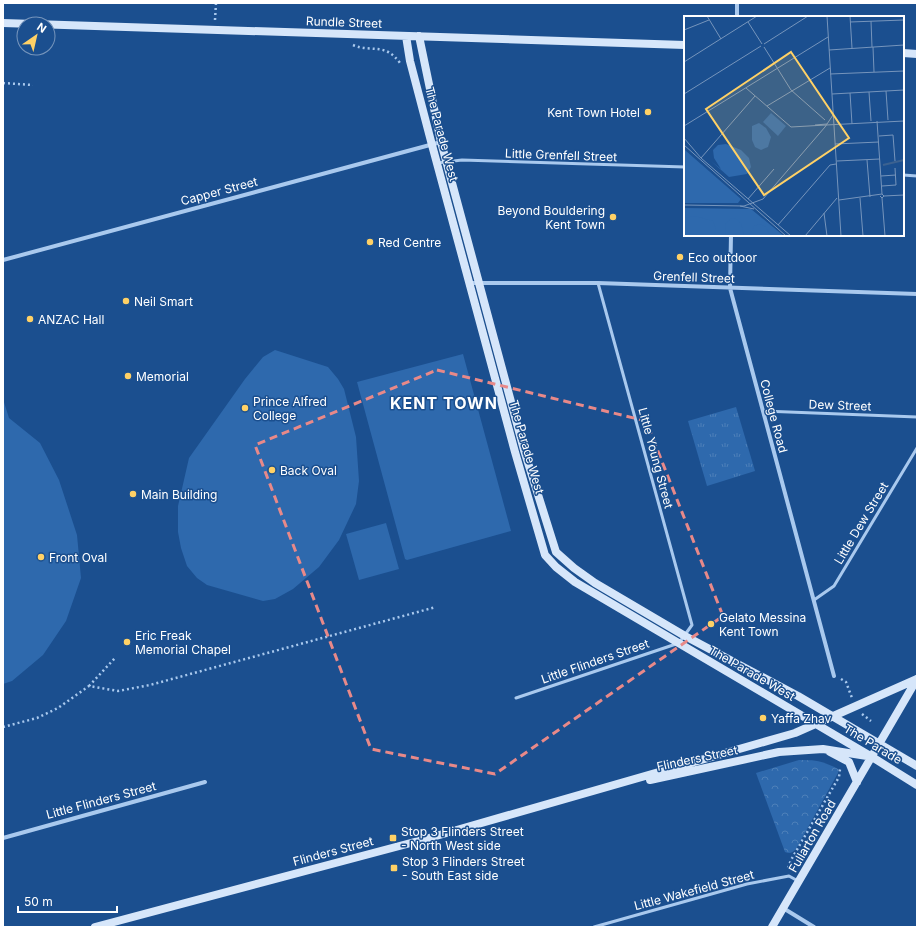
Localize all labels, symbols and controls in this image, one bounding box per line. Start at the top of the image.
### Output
street label: Rundle Street [306,13,383,31]
north arrow [16,16,56,56]
inset map [684,16,904,236]
text: N [34,20,49,36]
street label: The Parade West [422,85,462,183]
place label: Kent Town Hotel [547,105,640,120]
marker: Kent Town Hotel [643,107,653,117]
street label: Little Grenfell Street [505,146,617,164]
street label: Capper Street [179,174,259,208]
place label: Beyond Bouldering Kent Town [497,203,605,232]
marker: Beyond Bouldering Kent Town [608,212,618,222]
place label: Red Centre [378,235,441,250]
marker: Red Centre [365,237,375,247]
place label: Eco outdoor [688,250,757,265]
marker: Eco outdoor [675,252,685,262]
street label: Grenfell Street [653,268,735,286]
place label: Neil Smart [134,294,193,309]
marker: Neil Smart [121,296,131,306]
place label: ANZAC Hall [38,312,104,327]
marker: ANZAC Hall [25,314,35,324]
place label: Memorial [136,369,189,384]
marker: Memorial [123,371,133,381]
street label: College Road [757,378,791,454]
district label: KENT TOWN [390,393,498,413]
place label: Prince Alfred College [253,394,327,423]
street label: Dew Street [809,396,872,414]
street label: The Parade West [506,398,548,496]
marker: Prince Alfred College [240,403,250,413]
street label: Little Young Street [635,406,677,510]
place label: Back Oval [280,463,337,478]
marker: Back Oval [267,465,277,475]
street label: Little Dew Street [831,479,891,567]
place label: Main Building [141,487,217,502]
marker: Main Building [128,489,138,499]
place label: Front Oval [49,550,107,565]
marker: Front Oval [36,552,46,562]
place label: Gelato Messina Kent Town [719,610,806,639]
marker: Gelato Messina Kent Town [706,619,716,629]
place label: Eric Freak Memorial Chapel [135,628,231,657]
street label: Little Flinders Street [539,636,651,686]
marker: Eric Freak Memorial Chapel [122,637,132,647]
street label: The Parade West [706,642,798,704]
place label: Yaffa Zhav [771,711,832,726]
marker: Yaffa Zhav [758,713,768,723]
street label: The Parade [841,721,905,767]
street label: Flinders Street [655,742,739,774]
street label: Little Flinders Street [45,778,158,822]
street label: Fullarton Road [785,797,839,875]
place label: Stop 3 Flinders Street - North West side [401,824,524,853]
street label: Flinders Street [291,833,375,869]
marker: Stop 3 Flinders Street - North West side [388,833,398,843]
place label: Stop 3 Flinders Street - South East side [402,854,525,883]
marker: Stop 3 Flinders Street - South East side [389,863,399,873]
street label: Little Wakefield Street [632,867,756,913]
scale bar [18,888,117,914]
text: 50 m [24,894,53,909]

